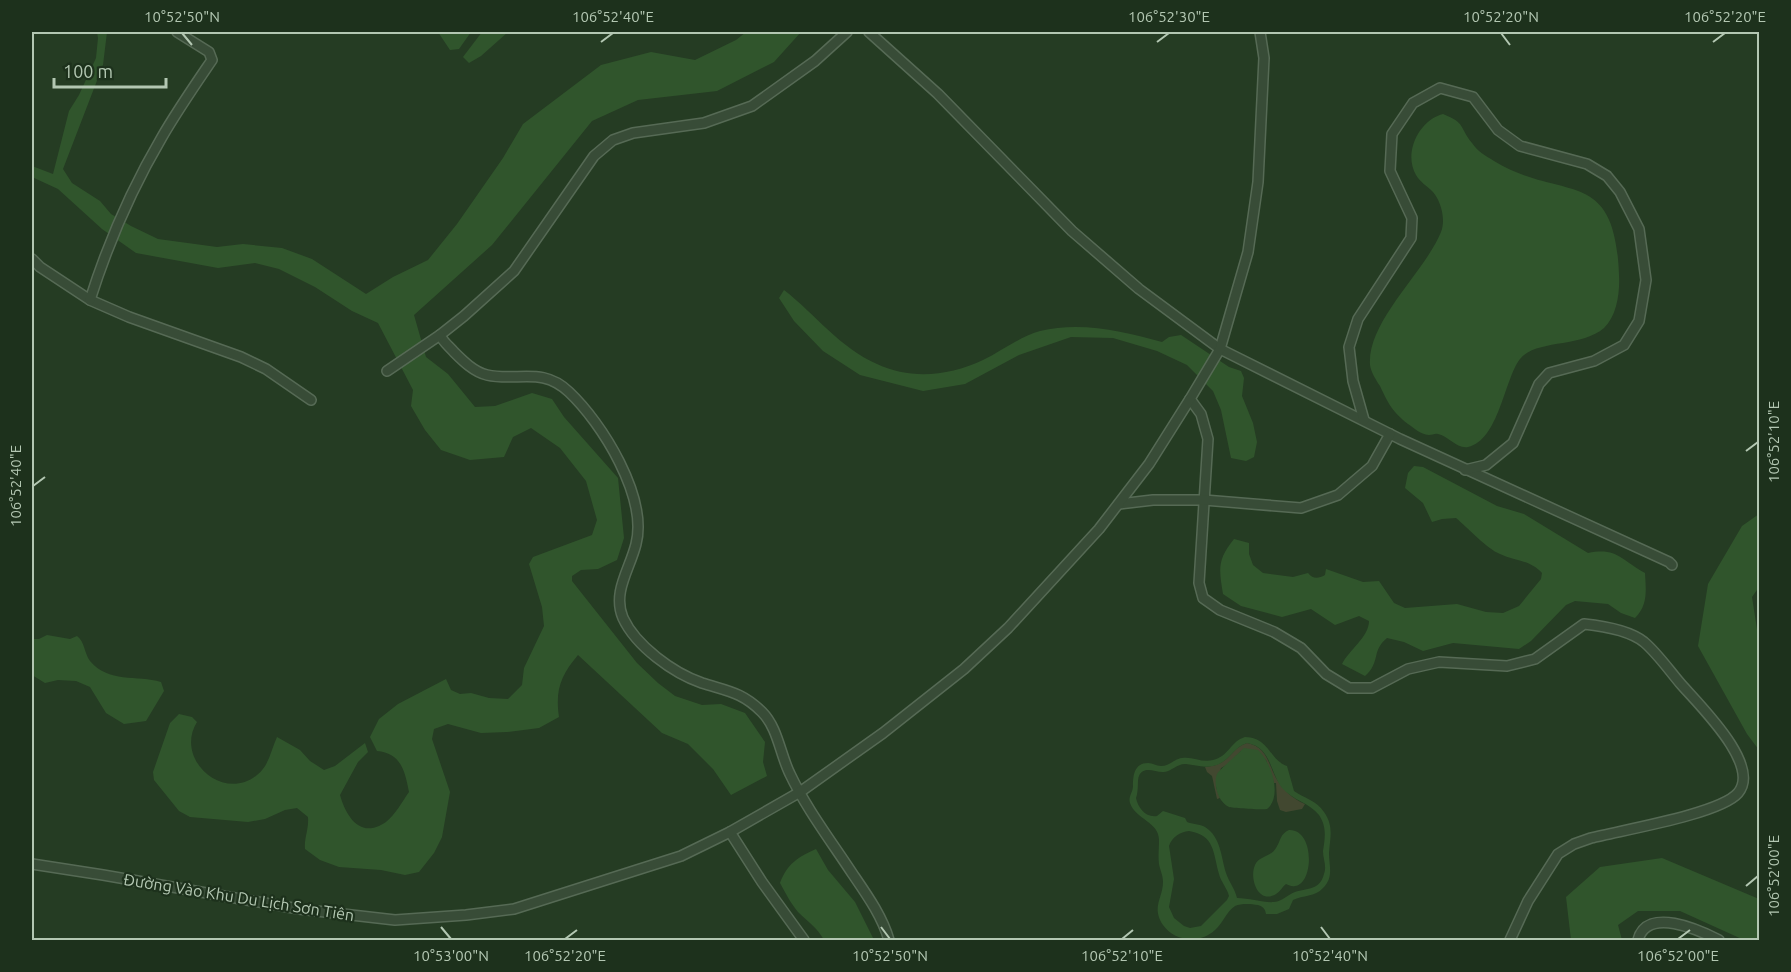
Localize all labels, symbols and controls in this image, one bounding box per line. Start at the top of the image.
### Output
text: 10°52'50"N [144,8,220,25]
text: 106°52'40"E [572,8,654,25]
text: 106°52'30"E [1128,8,1210,25]
text: 10°52'20"N [1463,8,1539,25]
text: 106°52'20"E [1684,8,1766,25]
scale bar [54,51,166,89]
text: 100 m [63,61,113,81]
text: 106°52'10"E [1765,401,1782,483]
text: 106°52'40"E [7,445,24,527]
text: 106°52'00"E [1765,835,1782,917]
street label: Đường Vào Khu Du Lịch Sơn Tiên [122,870,356,924]
text: 10°53'00"N [413,947,489,964]
text: 106°52'20"E [524,947,606,964]
text: 10°52'50"N [852,947,928,964]
text: 106°52'10"E [1081,947,1163,964]
text: 10°52'40"N [1292,947,1368,964]
text: 106°52'00"E [1637,947,1719,964]

